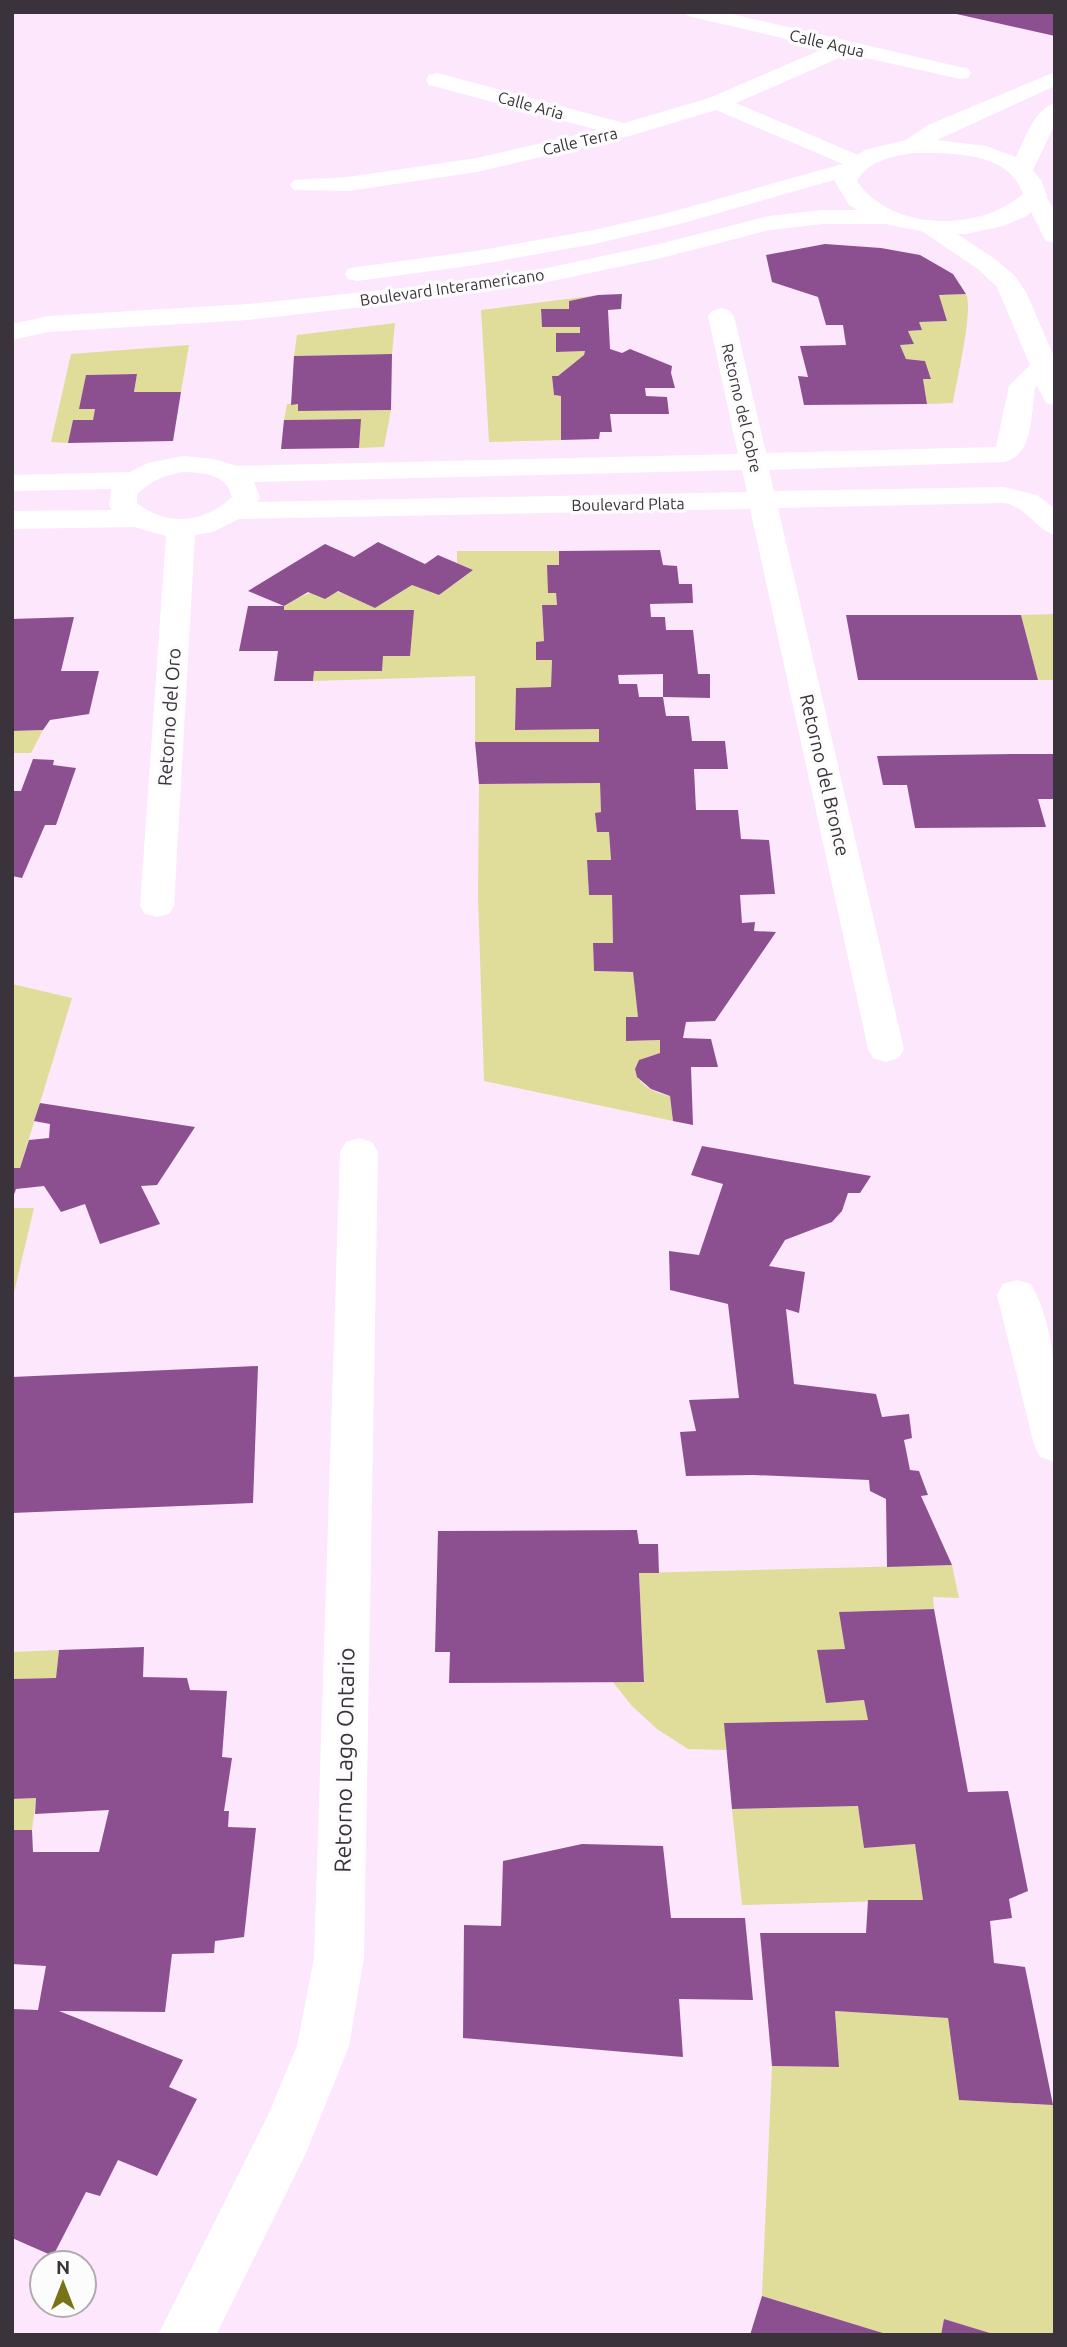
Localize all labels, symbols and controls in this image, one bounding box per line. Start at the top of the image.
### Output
street label: Calle Aqua [788,26,866,60]
street label: Calle Aria [496,88,566,122]
street label: Calle Terra [541,124,619,158]
street label: Boulevard Interamericano [359,265,545,309]
street label: Retorno del Cobre [718,342,766,474]
street label: Boulevard Plata [571,494,685,514]
street label: Retorno del Oro [153,647,185,787]
street label: Retorno del Bronce [796,692,854,858]
street label: Retorno Lago Ontario [330,1647,358,1873]
north arrow [28,2249,98,2319]
text: N [56,2256,70,2278]

